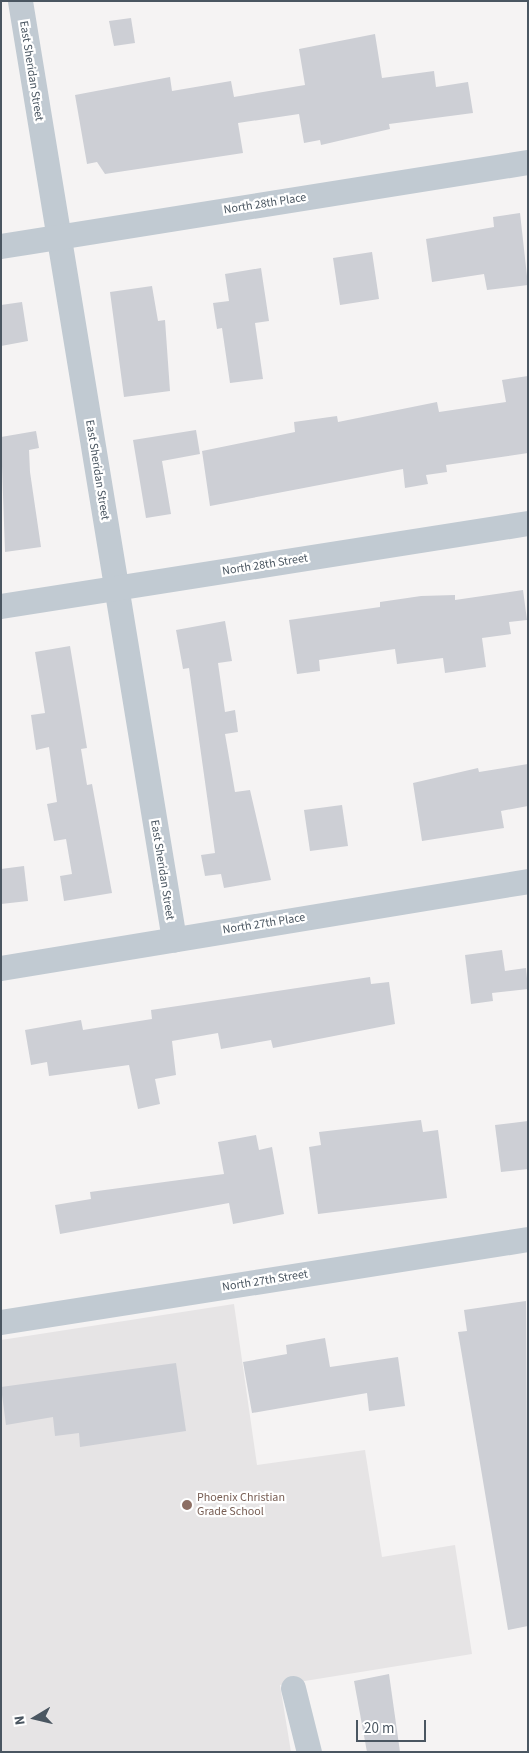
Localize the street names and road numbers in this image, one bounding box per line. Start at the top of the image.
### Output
street label: East Sheridan Street [16,20,46,122]
street label: North 28th Place [223,190,307,218]
street label: East Sheridan Street [82,419,112,521]
street label: North 28th Street [221,551,309,579]
street label: East Sheridan Street [147,819,177,921]
street label: North 27th Place [222,910,306,938]
street label: North 27th Street [221,1267,309,1295]

